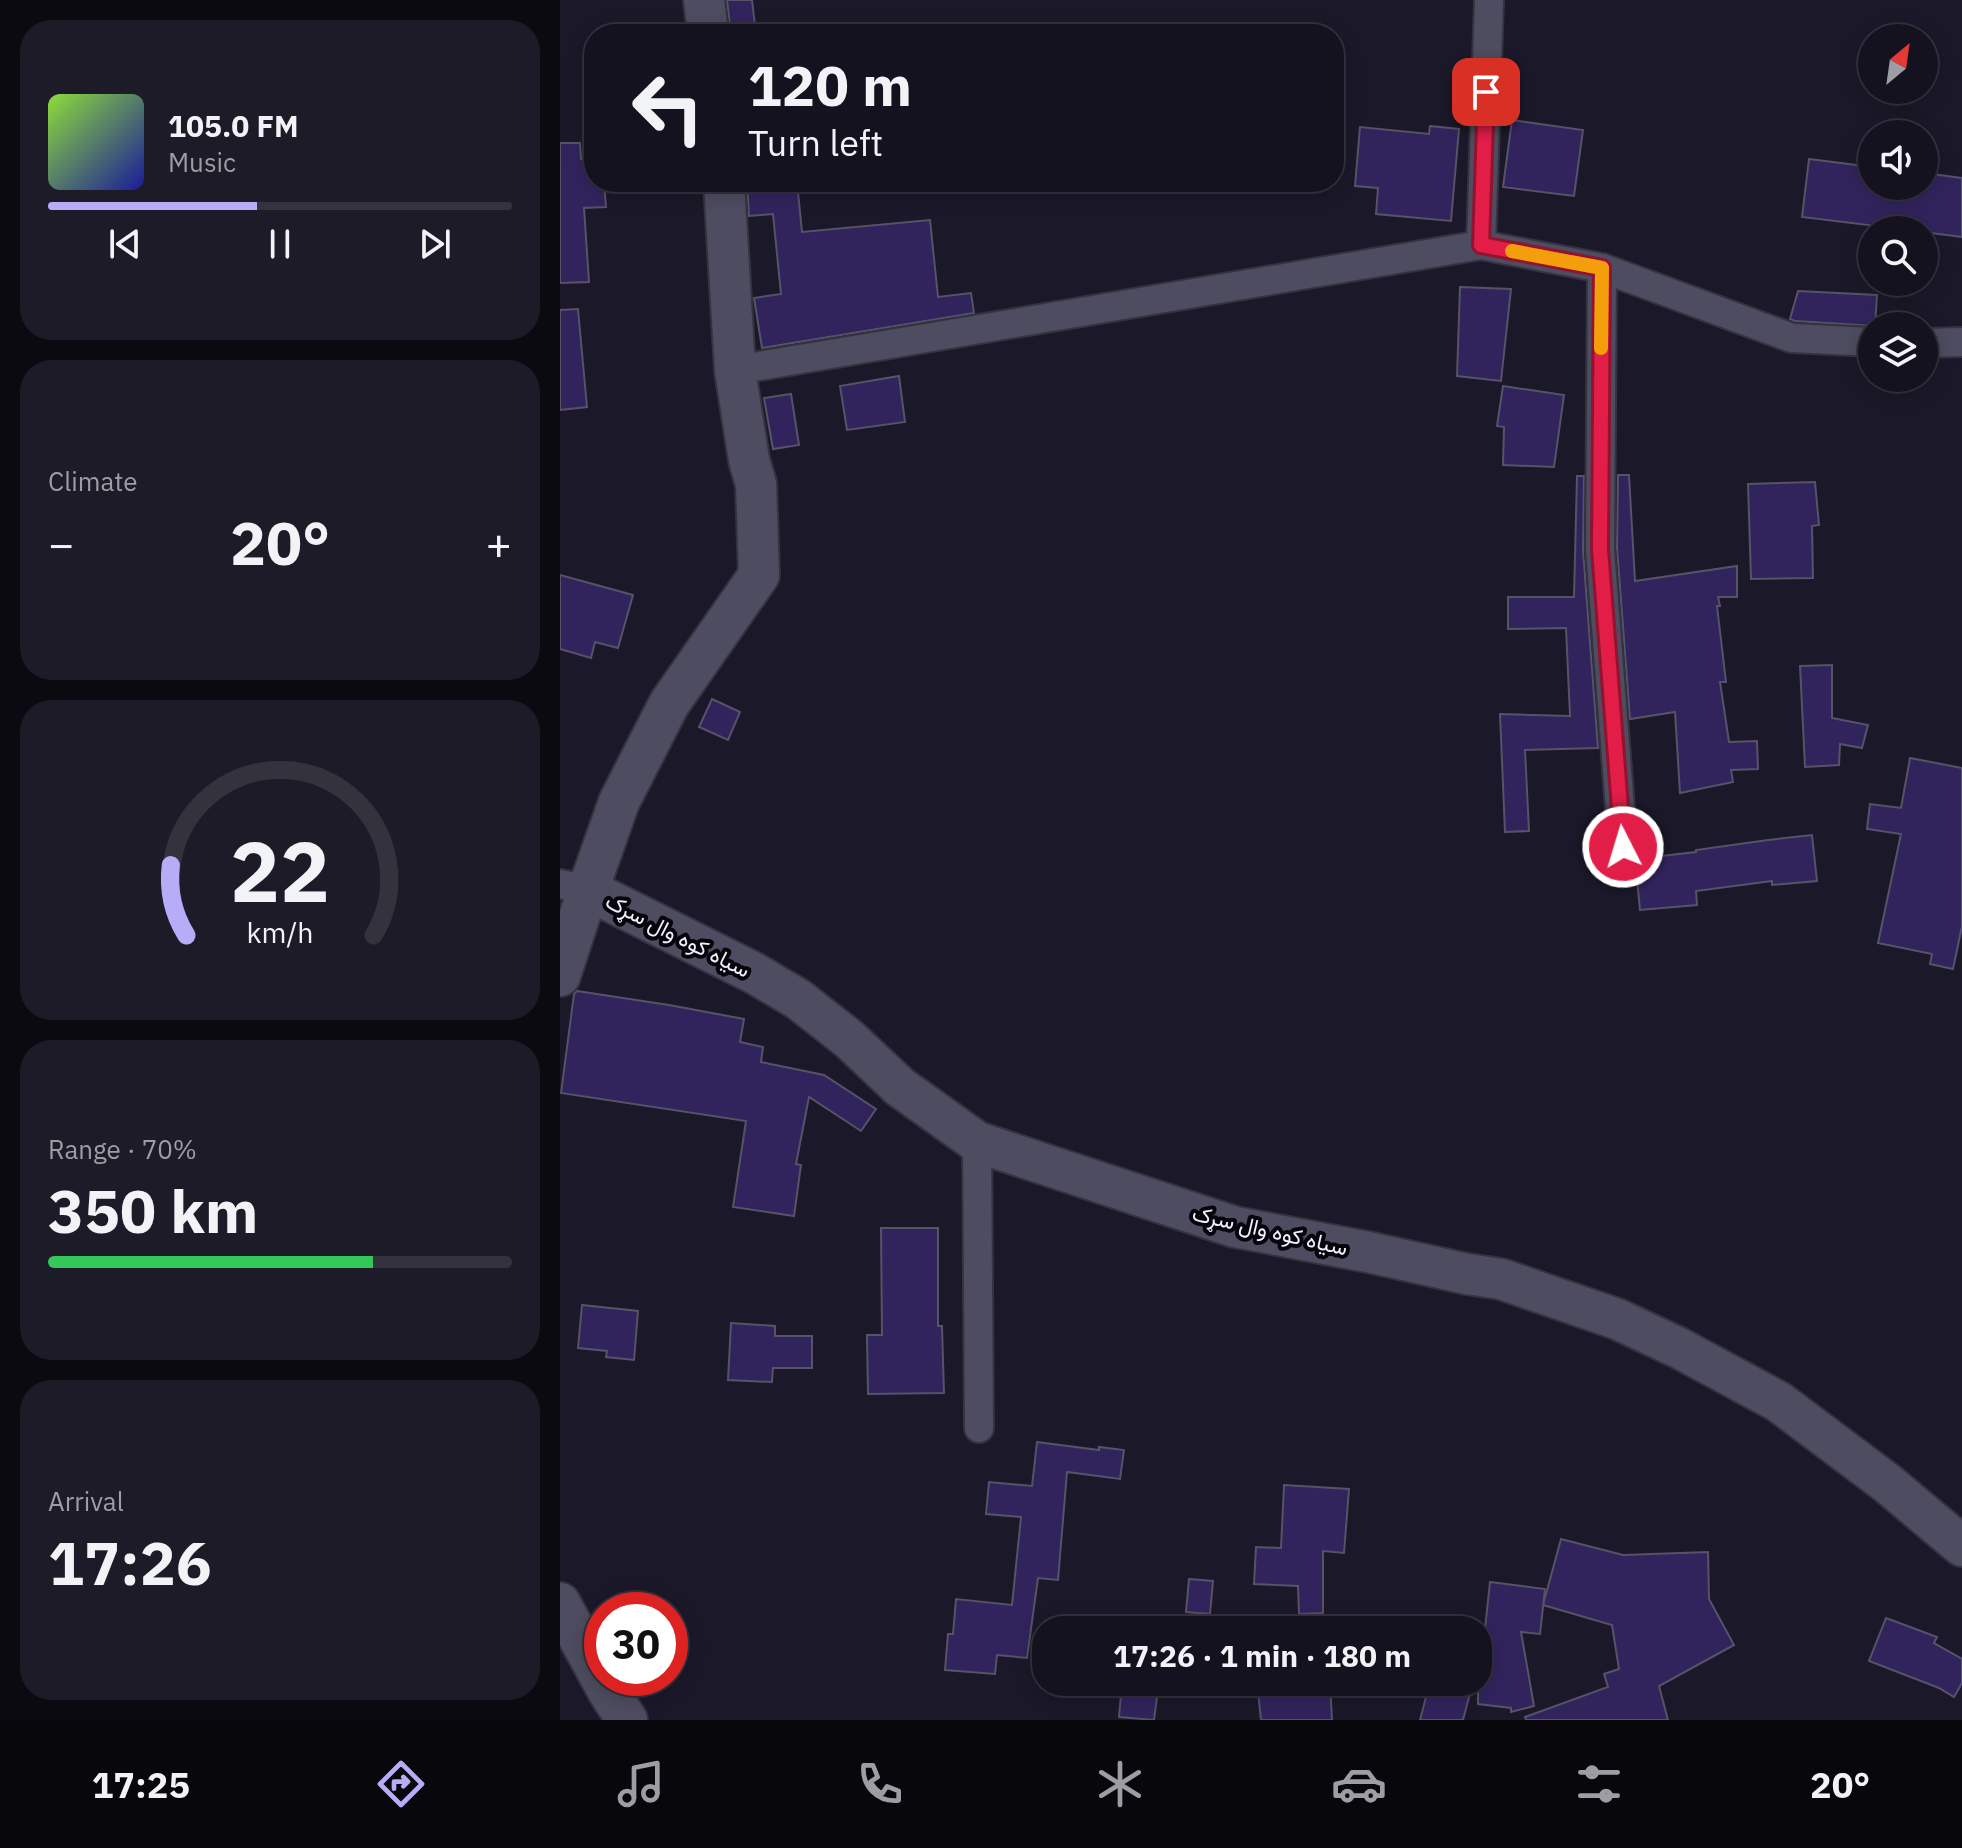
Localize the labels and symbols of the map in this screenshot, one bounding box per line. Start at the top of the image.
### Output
north arrow [1858,24,1938,104]
pin [1452,58,1520,126]
position arrow [1581,805,1665,889]
street label: سیاه کوه وال سړک [600,886,756,984]
street label: سیاه کوه وال سړک [1189,1198,1351,1262]
speed limit sign: 30 [584,1592,688,1696]

